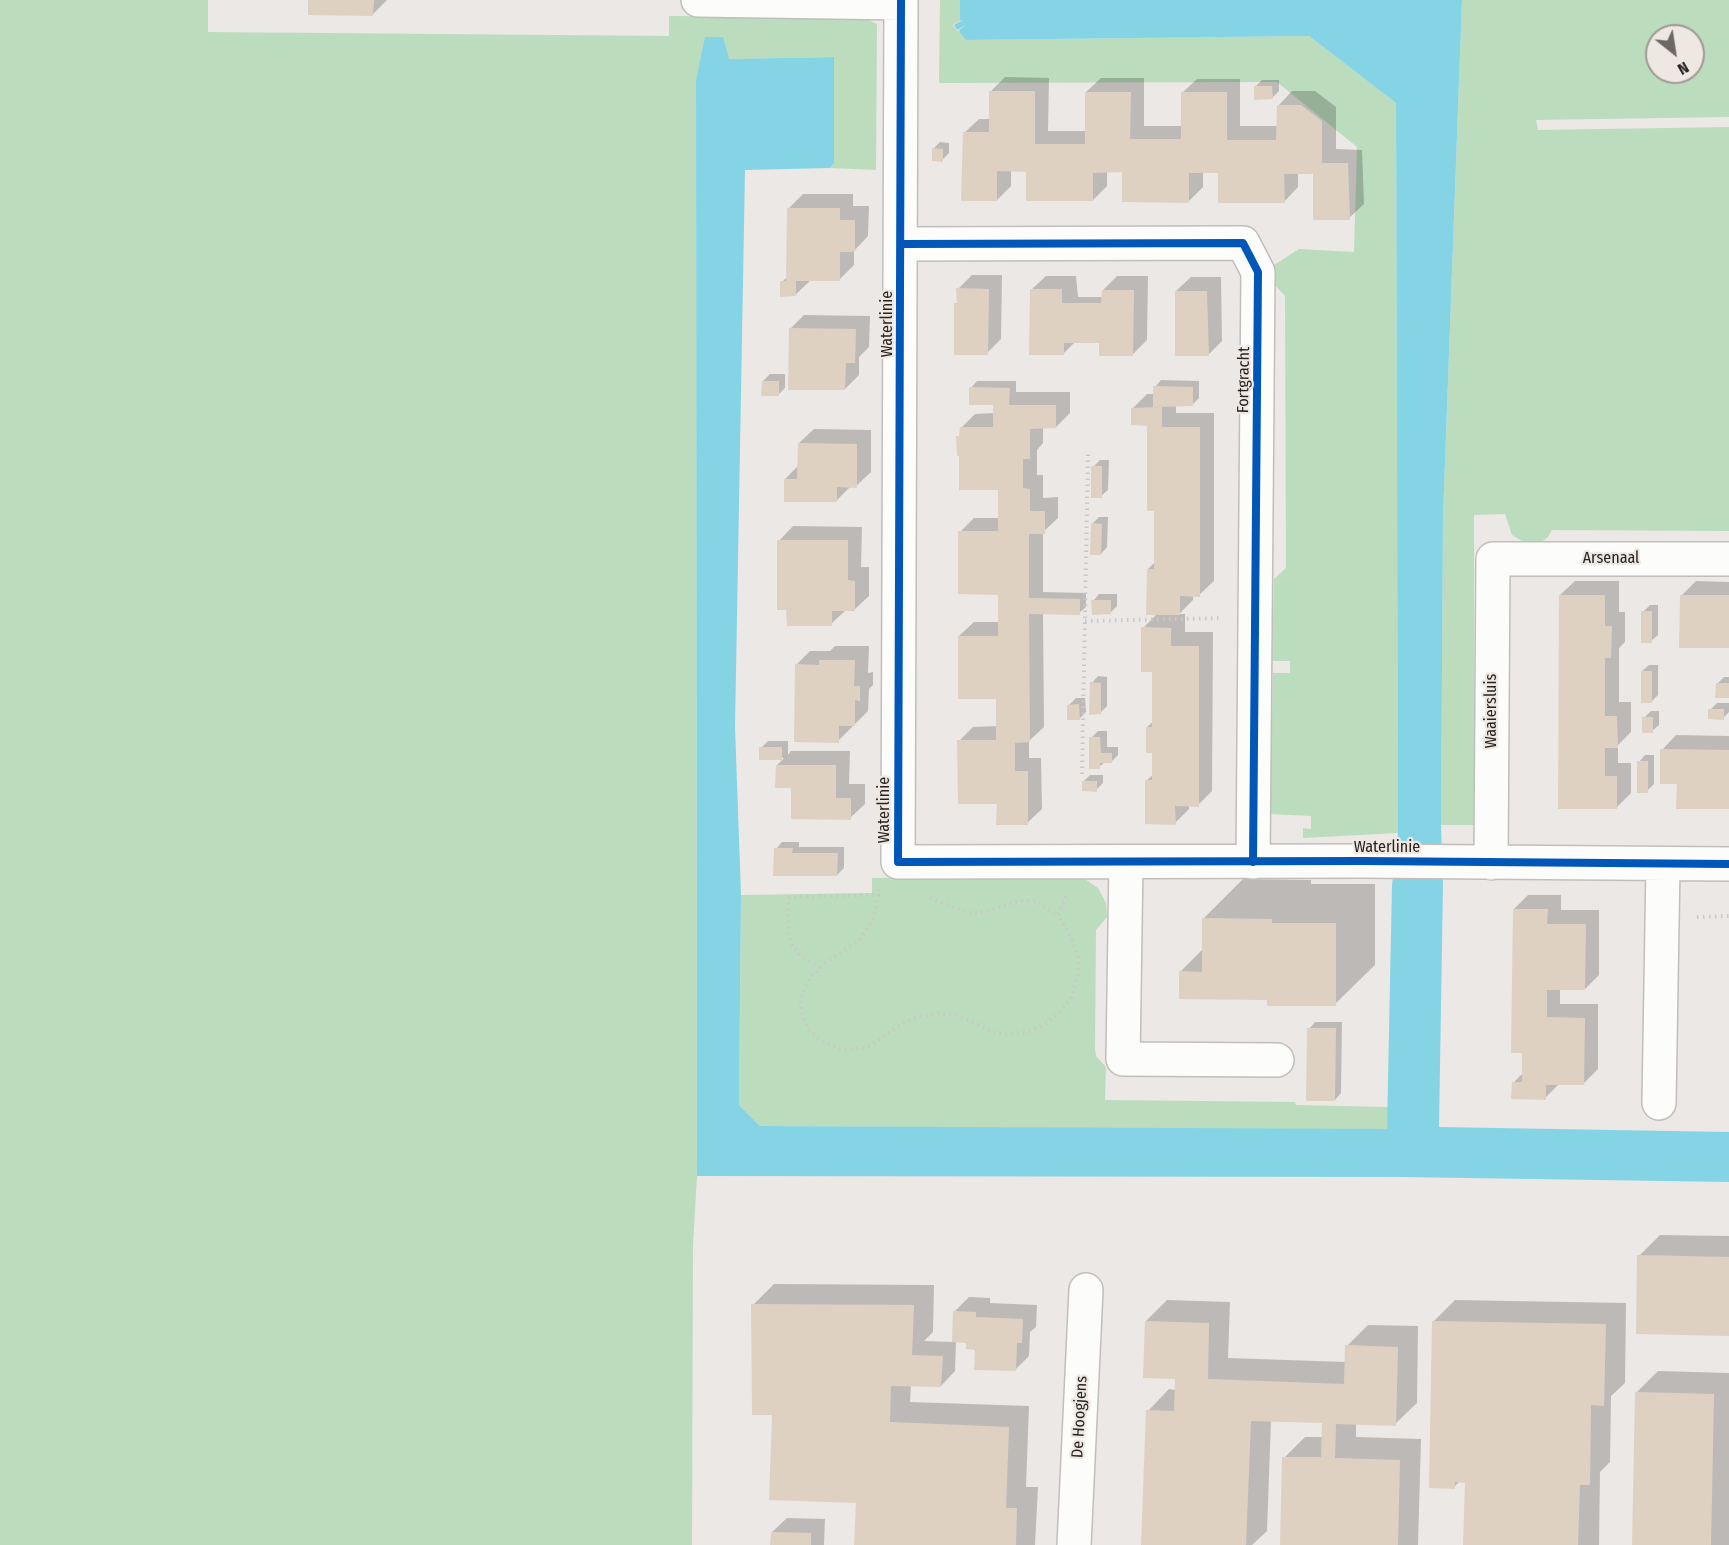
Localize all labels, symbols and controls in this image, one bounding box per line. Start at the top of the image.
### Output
north arrow [1645,24,1705,84]
text: N [1674,58,1692,79]
street label: Waterlinie [878,291,898,357]
street label: Fortgracht [1234,347,1254,413]
street label: Arsenaal [1583,549,1639,569]
street label: Waaiersluis [1482,674,1502,748]
street label: Waterlinie [875,777,895,843]
street label: Waterlinie [1354,838,1420,858]
street label: De Hoogjens [1068,1375,1092,1459]

